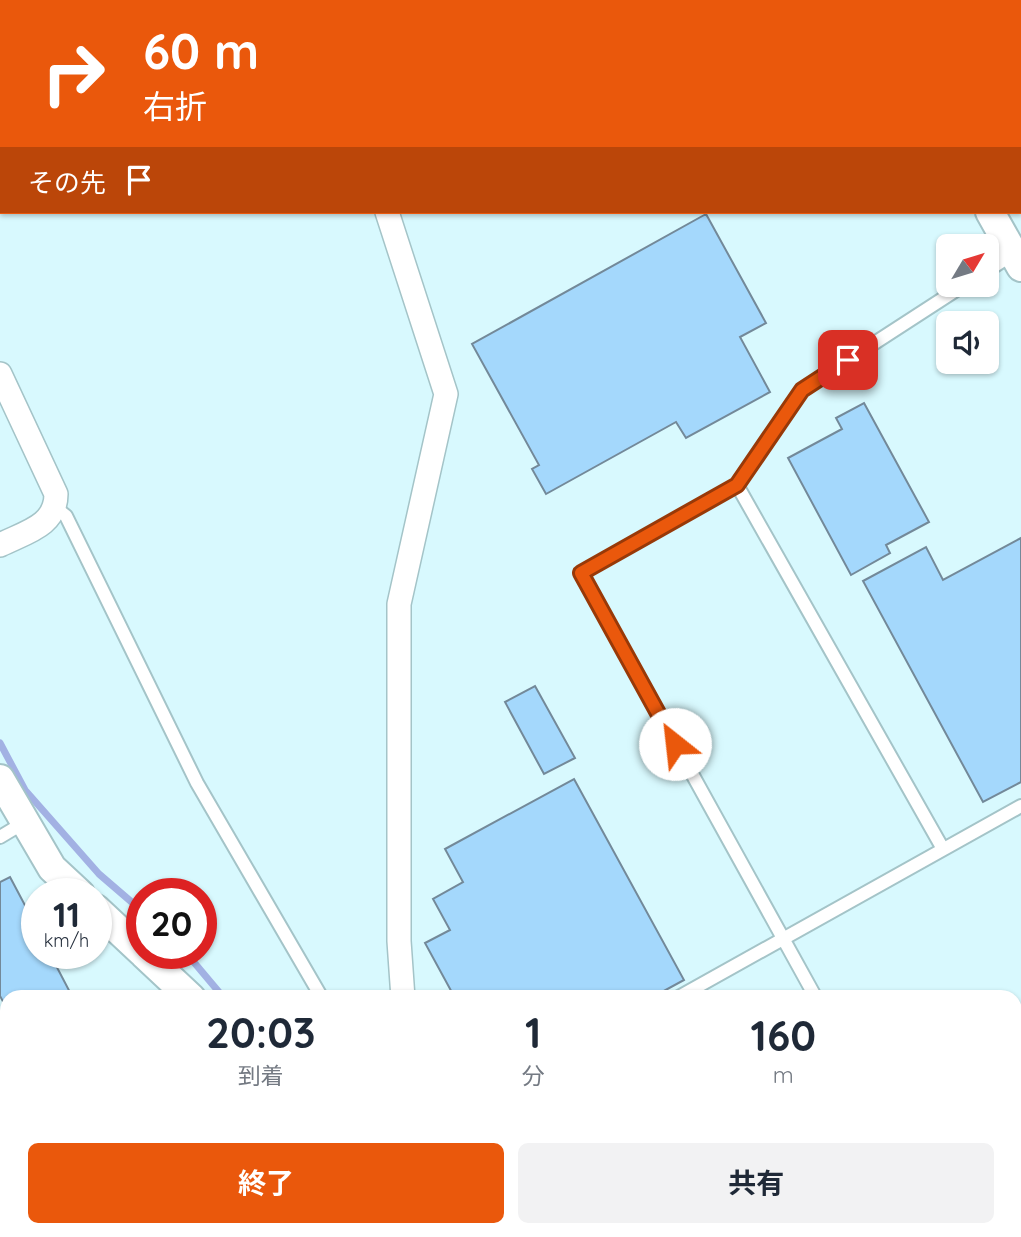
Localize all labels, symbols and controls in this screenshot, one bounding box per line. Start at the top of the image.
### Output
text: 60 m [143,20,259,81]
icon: right [28,28,119,119]
text: 右折 [143,86,207,126]
icon: arrive [120,161,158,199]
text: その先 [28,166,106,199]
north arrow [936,234,999,298]
map controls [936,234,999,374]
button: sound [936,311,999,374]
pin [818,330,878,390]
icon: arrive [829,341,867,379]
position arrow [638,707,712,781]
speed limit sign: 20 [126,878,217,969]
text: 11 [53,892,80,936]
text: km/h [44,929,89,952]
text: 20:03 [206,1006,316,1059]
text: 1 [525,1006,541,1059]
text: 160 [751,1009,816,1062]
text: m [773,1060,794,1089]
text: 到着 [238,1061,284,1090]
text: 分 [522,1061,545,1090]
button: 終了 [28,1143,504,1223]
button: 共有 [518,1143,994,1223]

